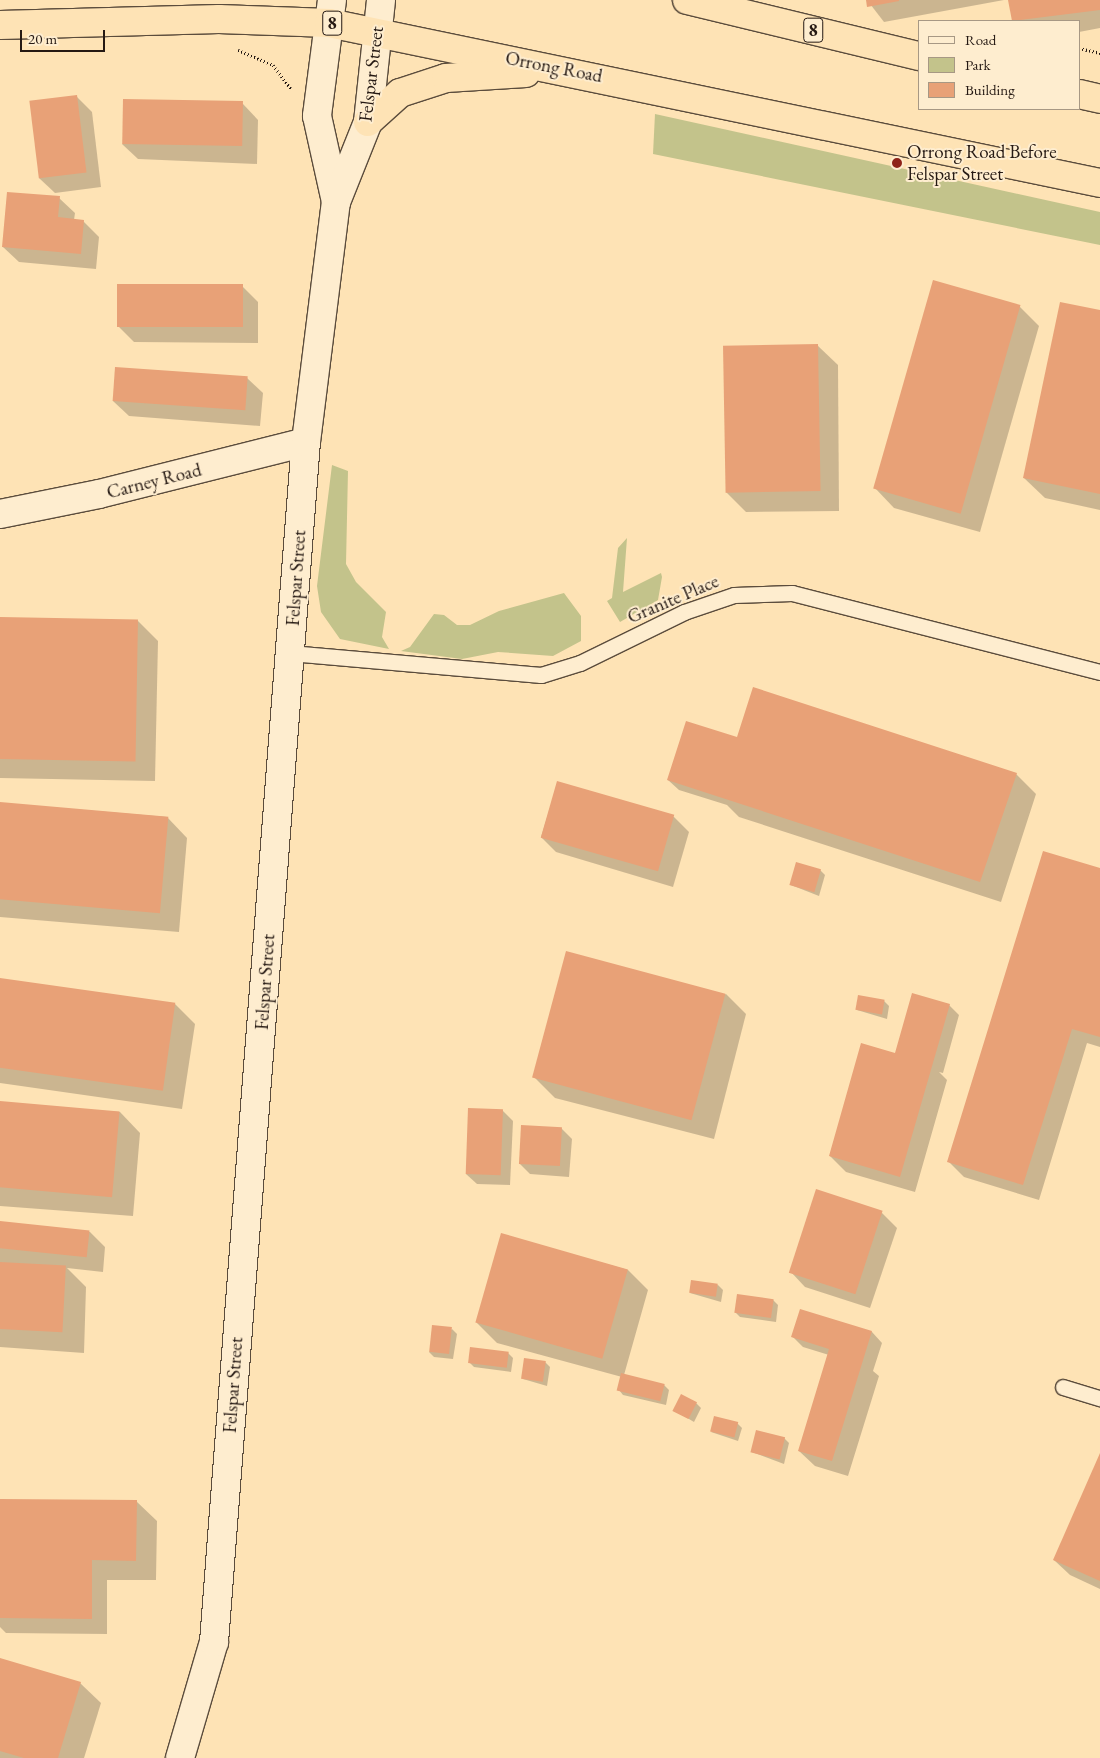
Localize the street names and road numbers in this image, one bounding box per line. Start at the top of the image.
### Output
road number: 8 [322,7,342,38]
road number: 8 [803,14,823,46]
street label: Felspar Street [354,25,388,123]
street label: Orrong Road [504,46,604,88]
street label: Carney Road [104,458,204,504]
street label: Felspar Street [281,529,311,627]
street label: Granite Place [624,570,722,628]
street label: Felspar Street [250,933,280,1031]
street label: Felspar Street [218,1336,248,1434]

